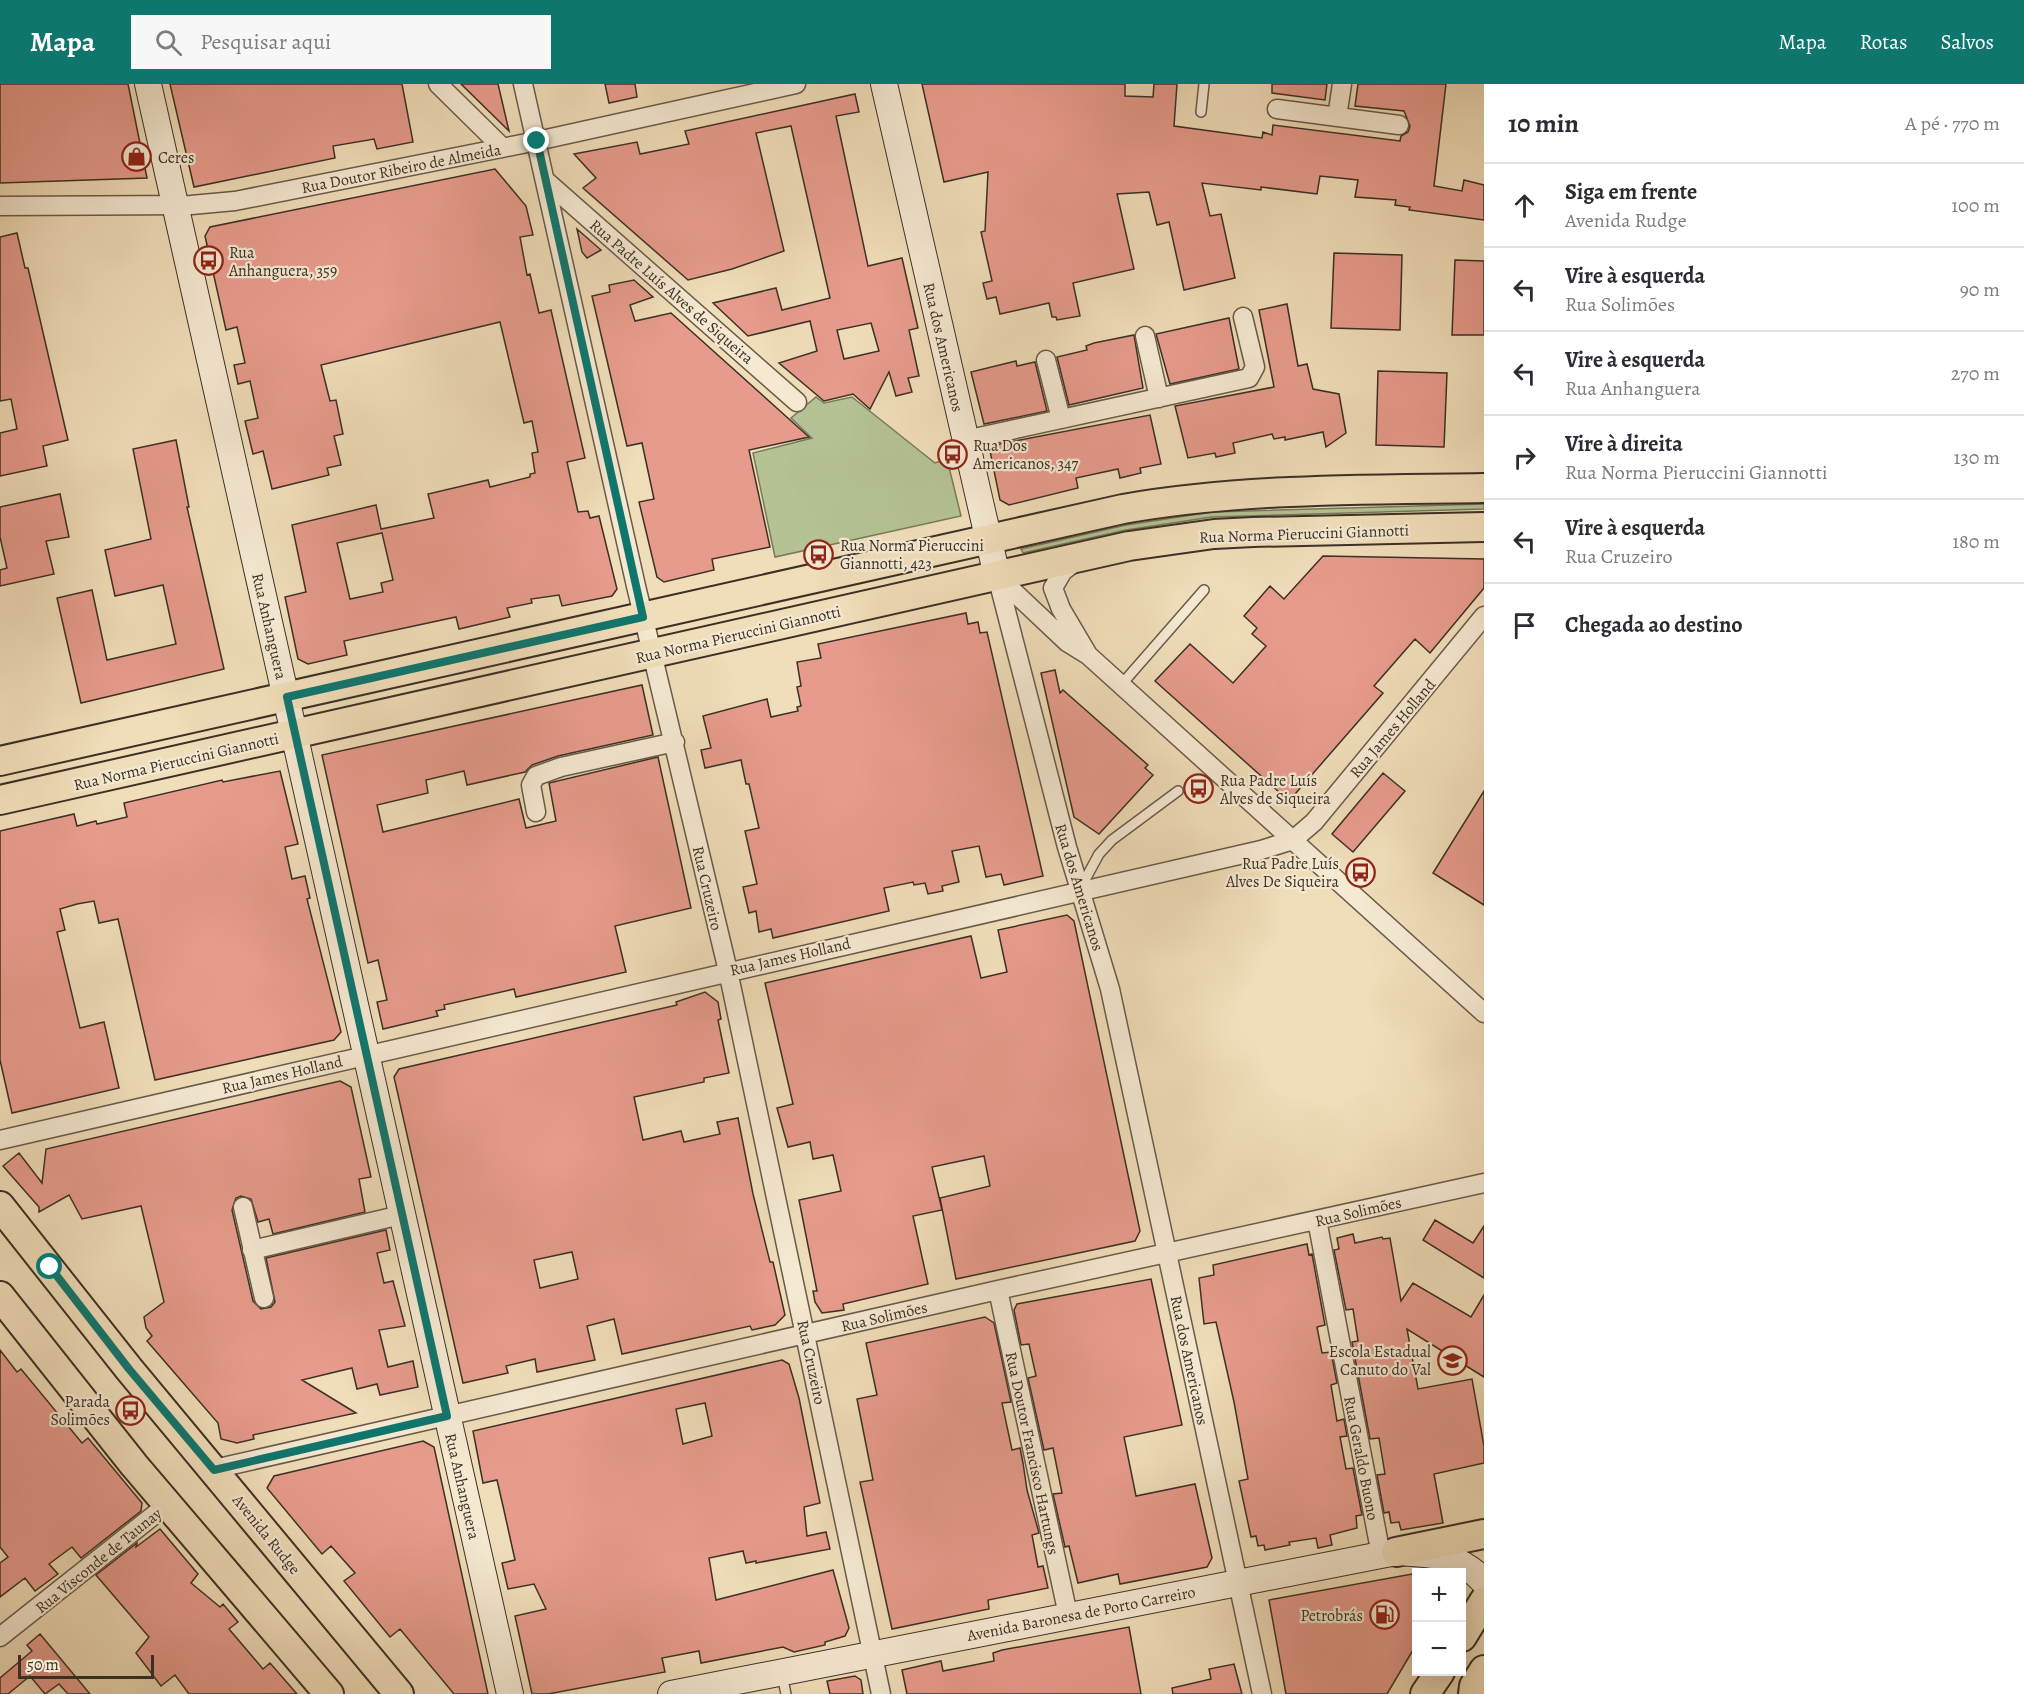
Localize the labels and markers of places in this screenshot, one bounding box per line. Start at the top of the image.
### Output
shop icon: Ceres [121,141,153,173]
place label: Ceres [158,147,194,169]
place label: Rua Anhanguera, 359 [228,242,337,282]
bus stop icon: Rua Anhanguera, 359 [192,245,224,277]
place label: Rua Dos Americanos, 347 [972,435,1079,475]
bus stop icon: Rua Dos Americanos, 347 [936,438,968,470]
place label: Rua Norma Pieruccini Giannotti, 423 [840,535,984,575]
bus stop icon: Rua Norma Pieruccini Giannotti, 423 [803,538,835,570]
place label: Rua Padre Luís Alves de Siqueira [1219,770,1331,810]
bus stop icon: Rua Padre Luís Alves de Siqueira [1183,773,1215,805]
place label: Rua Padre Luís Alves De Siqueira [1225,853,1340,893]
bus stop icon: Rua Padre Luís Alves De Siqueira [1344,856,1376,888]
place label: Escola Estadual Canuto do Val [1329,1341,1431,1381]
school or university icon: Escola Estadual Canuto do Val [1436,1344,1468,1376]
place label: Parada Solimões [51,1391,111,1431]
bus stop icon: Parada Solimões [115,1394,147,1426]
fuel station icon: Petrobrás [1368,1599,1400,1631]
place label: Petrobrás [1301,1605,1363,1627]

